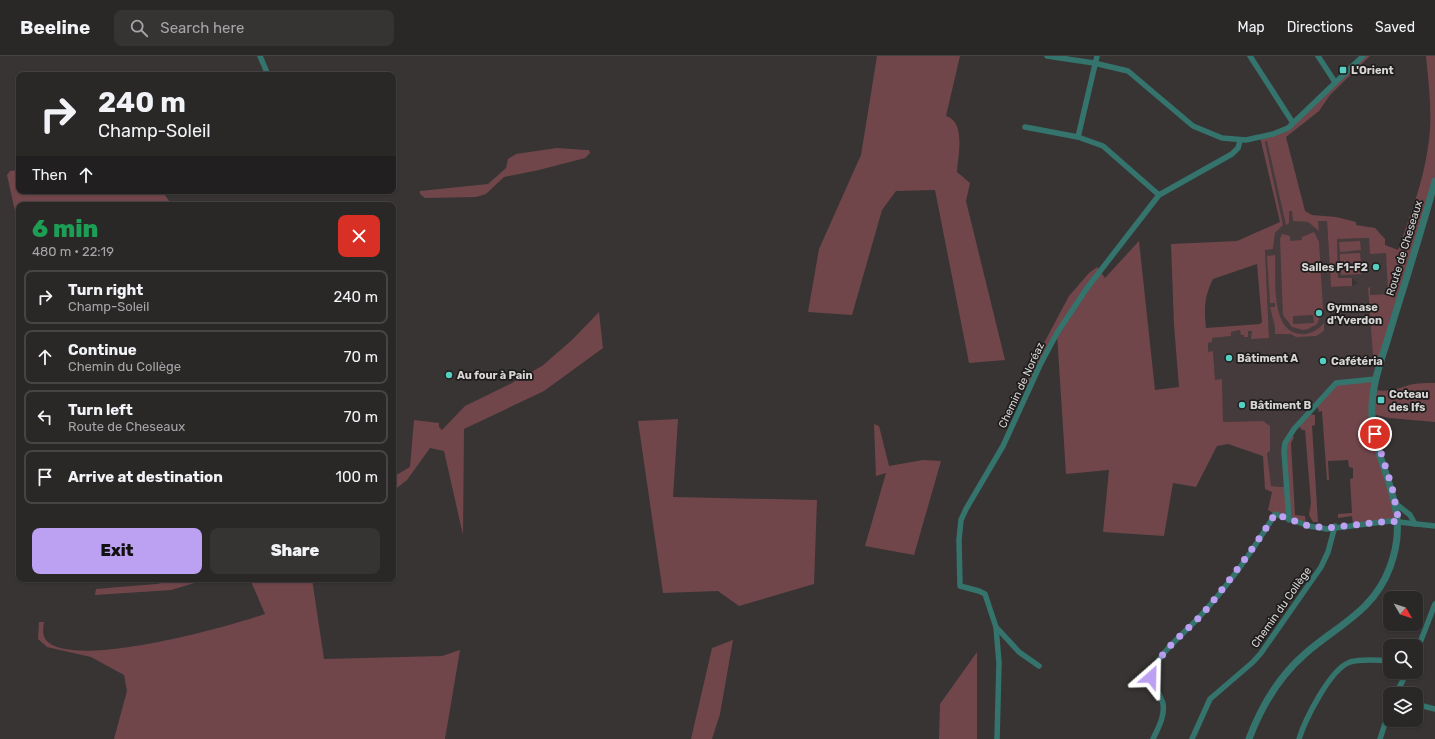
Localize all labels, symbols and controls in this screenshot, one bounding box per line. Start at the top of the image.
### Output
search box [114,10,394,46]
text: Beeline [20,16,90,39]
icon: search [128,17,150,39]
text: Search here [160,19,244,37]
text: Map [1238,19,1265,36]
text: Directions [1287,19,1353,36]
text: Saved [1375,19,1415,36]
place label: L'Orient [1351,64,1394,77]
marker: L'Orient [1338,65,1348,75]
text: 240 m [98,86,186,119]
icon: right [32,88,84,140]
text: Champ-Soleil [98,120,211,142]
icon: ahead [75,164,97,186]
text: Then [32,166,67,184]
street label: Route de Cheseaux [1384,199,1425,297]
text: 6 min [32,215,98,243]
button: close [338,215,380,257]
text: 480 m · 22:19 [32,244,114,259]
place label: Salles F1-F2 [1302,261,1368,274]
marker: Salles F1-F2 [1371,262,1381,272]
text: Turn right [68,281,143,299]
icon: right [34,286,56,308]
text: 240 m [333,288,378,306]
text: Champ-Soleil [68,299,149,314]
place label: Gymnase d'Yverdon [1327,301,1382,327]
marker: Gymnase d'Yverdon [1314,308,1324,318]
street label: Chemin de Noréaz [996,340,1047,430]
text: Continue [68,341,137,359]
icon: ahead [34,346,56,368]
text: 70 m [344,348,378,366]
place label: Bâtiment A [1237,352,1298,365]
marker: Bâtiment A [1224,353,1234,363]
place label: Cafétéria [1331,355,1383,368]
marker: Cafétéria [1318,356,1328,366]
text: Chemin du Collège [68,359,181,374]
place label: Au four à Pain [457,369,533,382]
marker: Au four à Pain [444,370,454,380]
place label: Coteau des Ifs [1389,388,1429,414]
marker: Coteau des Ifs [1376,395,1386,405]
place label: Bâtiment B [1250,399,1312,412]
marker: Bâtiment B [1237,400,1247,410]
text: Turn left [68,401,133,419]
icon: left [34,406,56,428]
text: 70 m [344,408,378,426]
pin [1358,417,1392,451]
text: Route de Cheseaux [68,419,185,434]
icon: arrive [1364,423,1386,445]
icon: arrive [34,466,56,488]
text: Arrive at destination [68,468,223,486]
text: 100 m [336,468,378,486]
button: Exit [32,528,202,574]
button: Share [210,528,380,574]
street label: Chemin du Collège [1249,564,1314,650]
north arrow [1383,591,1423,631]
map controls [1383,591,1423,727]
button: search [1383,639,1423,679]
position arrow [1130,656,1172,698]
button: layers [1383,687,1423,727]

